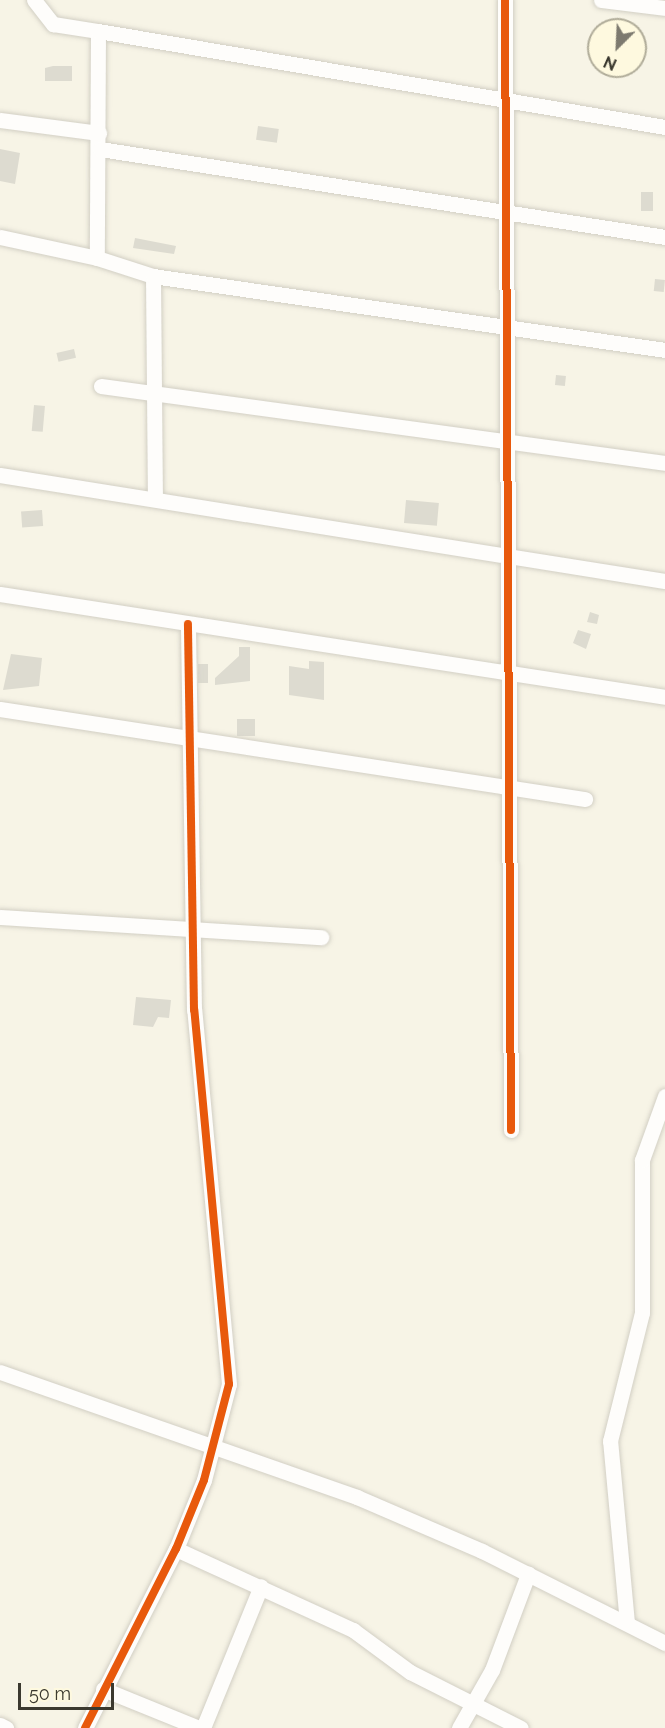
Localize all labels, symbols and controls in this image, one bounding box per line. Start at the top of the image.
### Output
north arrow [587,18,647,78]
text: N [601,52,620,74]
scale bar [21,1671,117,1709]
text: 50 m [29,1683,71,1704]

